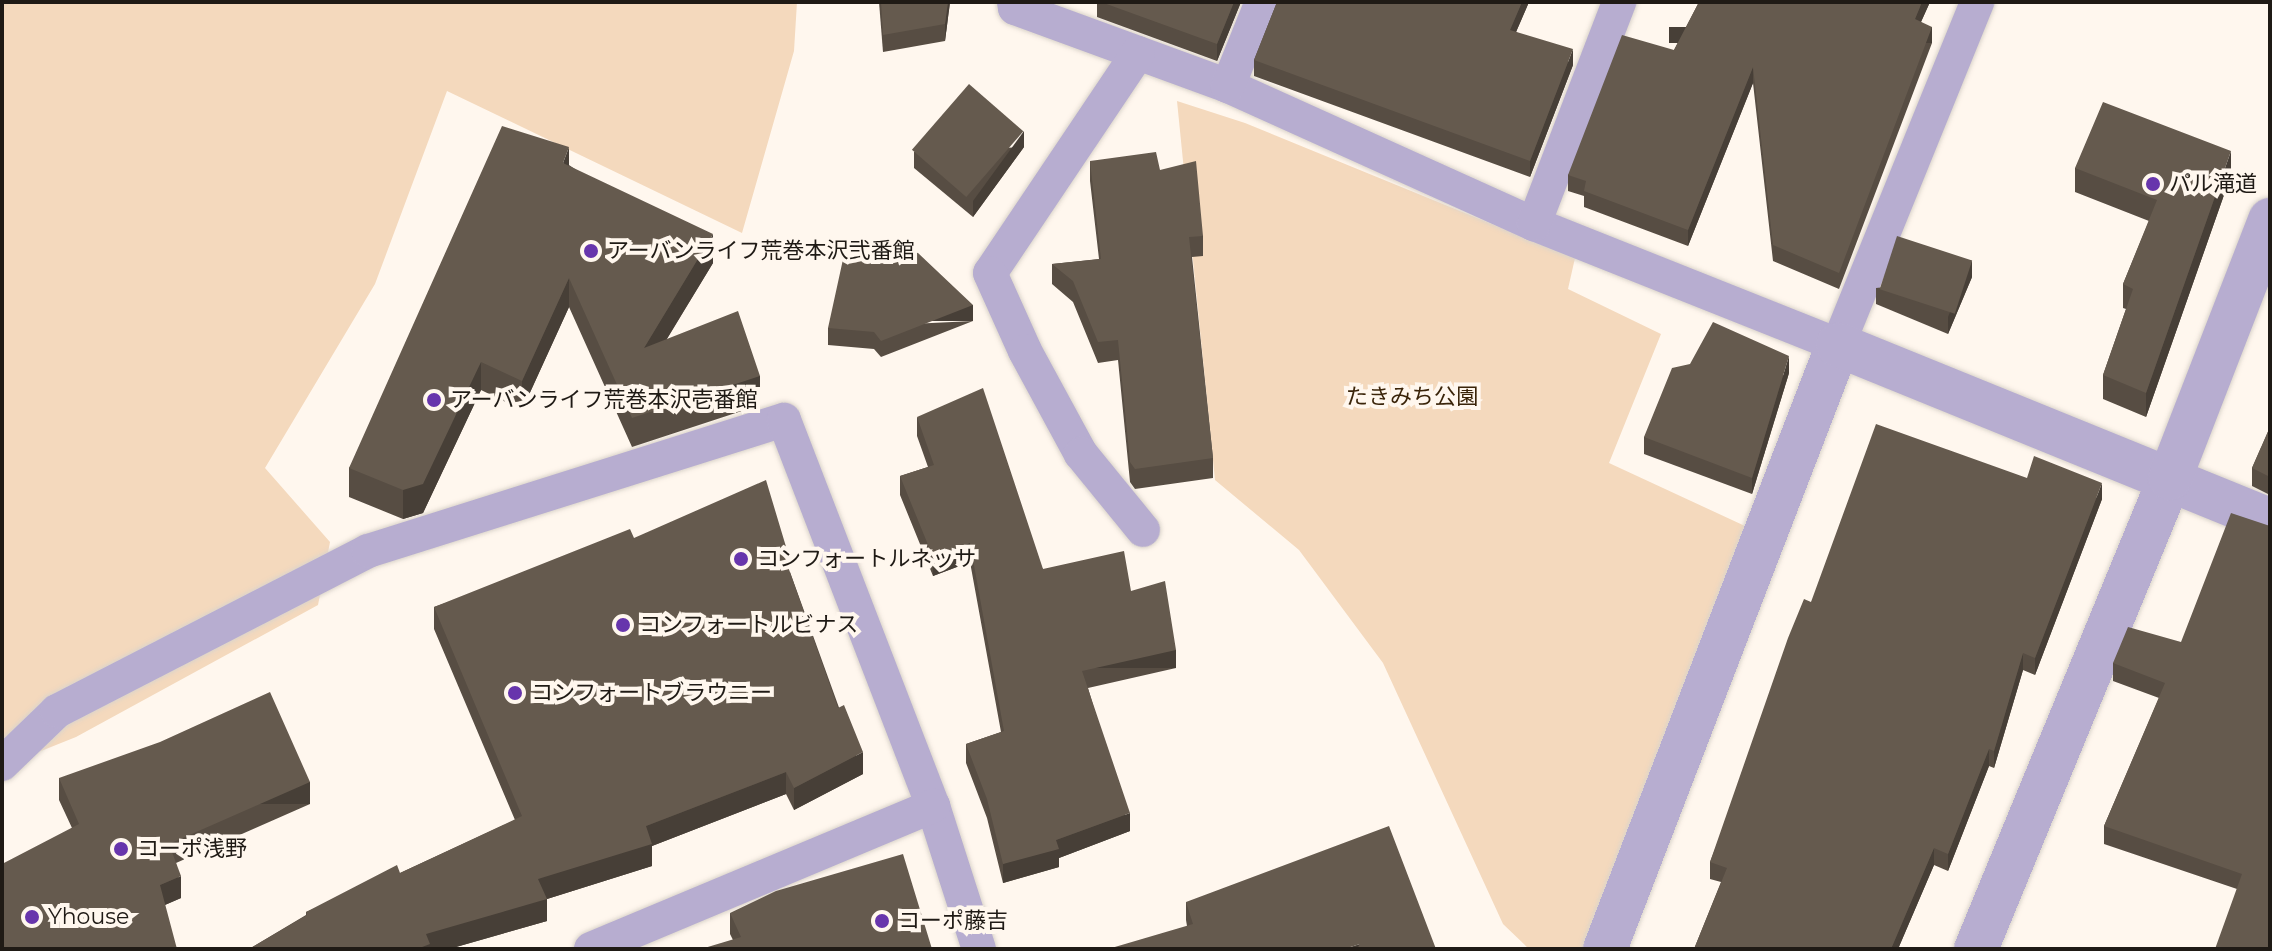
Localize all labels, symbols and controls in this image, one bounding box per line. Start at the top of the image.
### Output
place label: パル滝道 [2169,171,2257,197]
marker: パル滝道 [2144,175,2162,193]
place label: アーバンライフ荒巻本沢弐番館 [607,238,914,264]
marker: アーバンライフ荒巻本沢弐番館 [582,242,600,260]
park label: たきみち公園 [1346,384,1478,410]
place label: アーバンライフ荒巻本沢壱番館 [450,387,757,413]
marker: アーバンライフ荒巻本沢壱番館 [425,391,443,409]
place label: コンフォートルネッサ [757,546,977,572]
marker: コンフォートルネッサ [732,550,750,568]
place label: コンフォートルビナス [639,612,859,638]
marker: コンフォートルビナス [614,616,632,634]
place label: コンフォートブラウニー [531,680,773,706]
marker: コンフォートブラウニー [506,684,524,702]
place label: コーポ浅野 [137,836,247,862]
marker: コーポ浅野 [112,840,130,858]
place label: Yhouse [48,904,129,930]
marker: Yhouse [23,908,41,926]
place label: コーポ藤吉 [898,908,1008,934]
marker: コーポ藤吉 [873,912,891,930]

